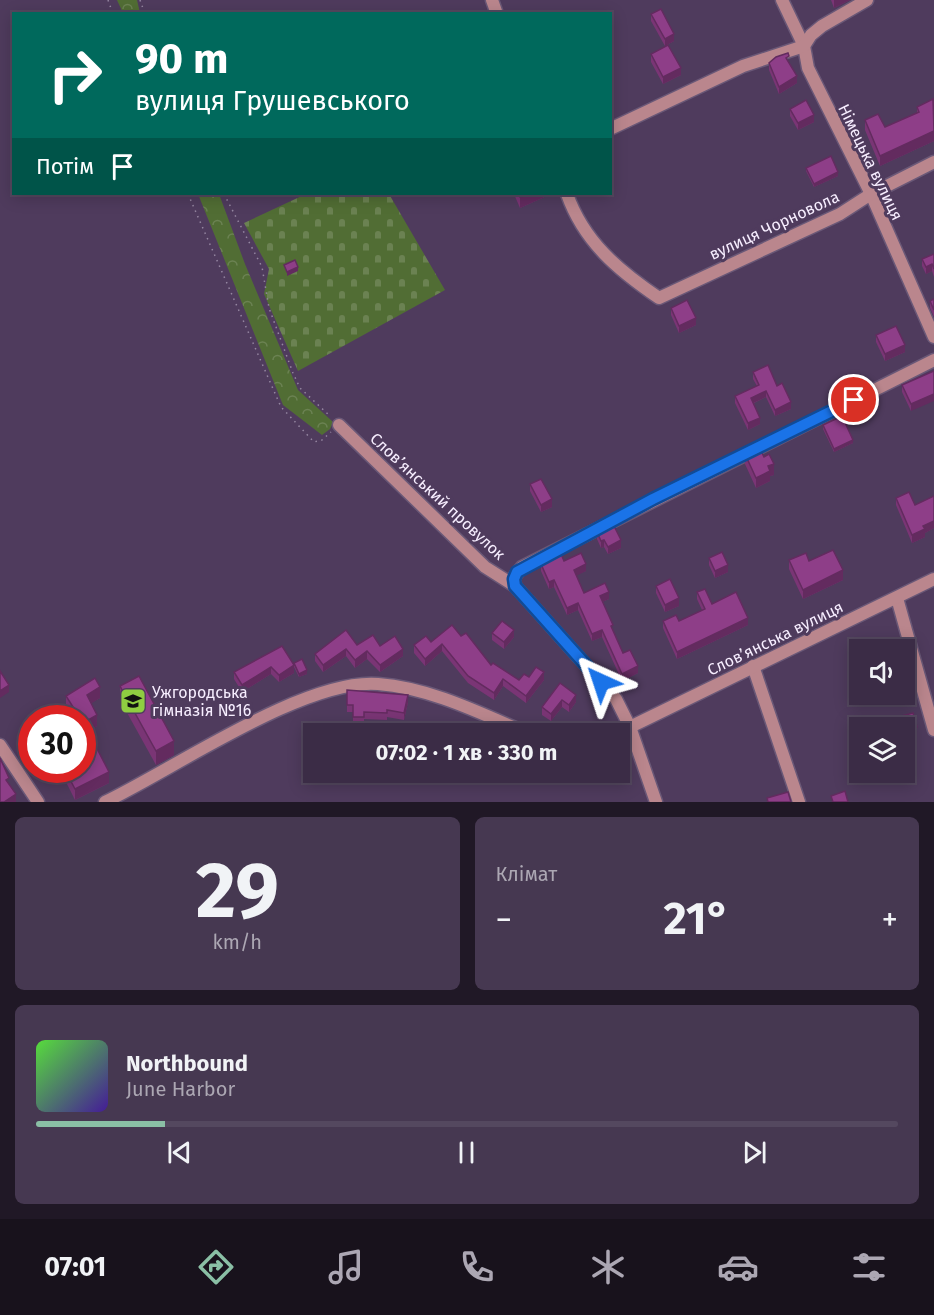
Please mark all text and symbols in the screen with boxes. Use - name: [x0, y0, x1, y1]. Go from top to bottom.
- text: 90 m: [135, 34, 229, 84]
- icon: right: [36, 36, 114, 114]
- text: вулиця Грушевського: [135, 85, 410, 117]
- street label: Німецька вулиця: [834, 101, 907, 223]
- icon: arrive: [106, 150, 139, 183]
- text: Потім: [36, 153, 94, 180]
- street label: вулиця Чорновола: [706, 187, 842, 264]
- pin: [828, 374, 879, 425]
- icon: arrive: [837, 383, 870, 416]
- street label: Словʼянський провулок: [366, 429, 510, 564]
- street label: Словʼянська вулиця: [704, 597, 846, 680]
- map controls: [849, 639, 915, 783]
- button: sound: [849, 639, 915, 705]
- position arrow: [569, 650, 633, 714]
- place label: Ужгородська гімназія №16: [152, 683, 251, 720]
- school or university icon: Ужгородська гімназія №16: [118, 686, 148, 716]
- speed limit sign: 30: [18, 705, 96, 783]
- button: layers: [849, 717, 915, 783]
- text: 07:02 · 1 хв · 330 m: [376, 739, 557, 766]
- text: 29: [196, 844, 279, 938]
- text: Клімат: [496, 862, 557, 886]
- text: 21°: [663, 892, 730, 946]
- text: −: [496, 900, 512, 940]
- text: +: [882, 900, 898, 940]
- text: km/h: [213, 930, 262, 954]
- text: Northbound: [126, 1050, 248, 1077]
- text: June Harbor: [126, 1077, 235, 1101]
- icon: previous: [163, 1136, 196, 1169]
- icon: pause: [450, 1136, 483, 1169]
- icon: next: [738, 1136, 771, 1169]
- icon: directions: [195, 1246, 237, 1288]
- icon: music: [325, 1246, 367, 1288]
- icon: phone: [456, 1246, 498, 1288]
- icon: climate: [587, 1246, 629, 1288]
- icon: car: [717, 1246, 759, 1288]
- icon: filters: [848, 1246, 890, 1288]
- text: 07:01: [44, 1251, 106, 1283]

